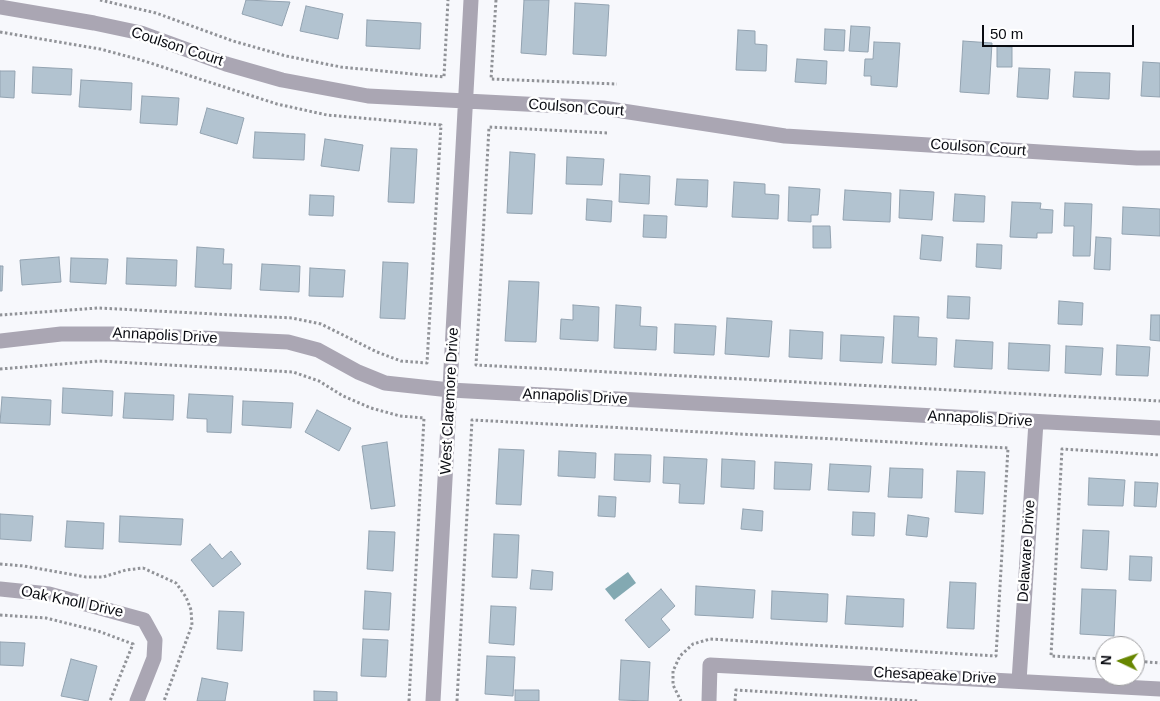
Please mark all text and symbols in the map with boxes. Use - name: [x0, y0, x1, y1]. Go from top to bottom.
- scale bar: [985, 15, 1138, 47]
- street label: Coulson Court: [129, 24, 225, 70]
- text: 50 m: [990, 25, 1023, 42]
- street label: Coulson Court: [528, 96, 624, 120]
- street label: Coulson Court: [930, 136, 1026, 160]
- street label: Annapolis Drive: [112, 324, 218, 348]
- street label: West Claremore Drive: [437, 327, 463, 475]
- street label: Annapolis Drive: [522, 385, 628, 409]
- street label: Annapolis Drive: [927, 407, 1033, 431]
- street label: Delaware Drive: [1014, 499, 1040, 603]
- street label: Oak Knoll Drive: [19, 582, 125, 622]
- north arrow: [1095, 636, 1145, 686]
- text: N: [1098, 655, 1114, 666]
- street label: Chesapeake Drive: [873, 664, 997, 688]

